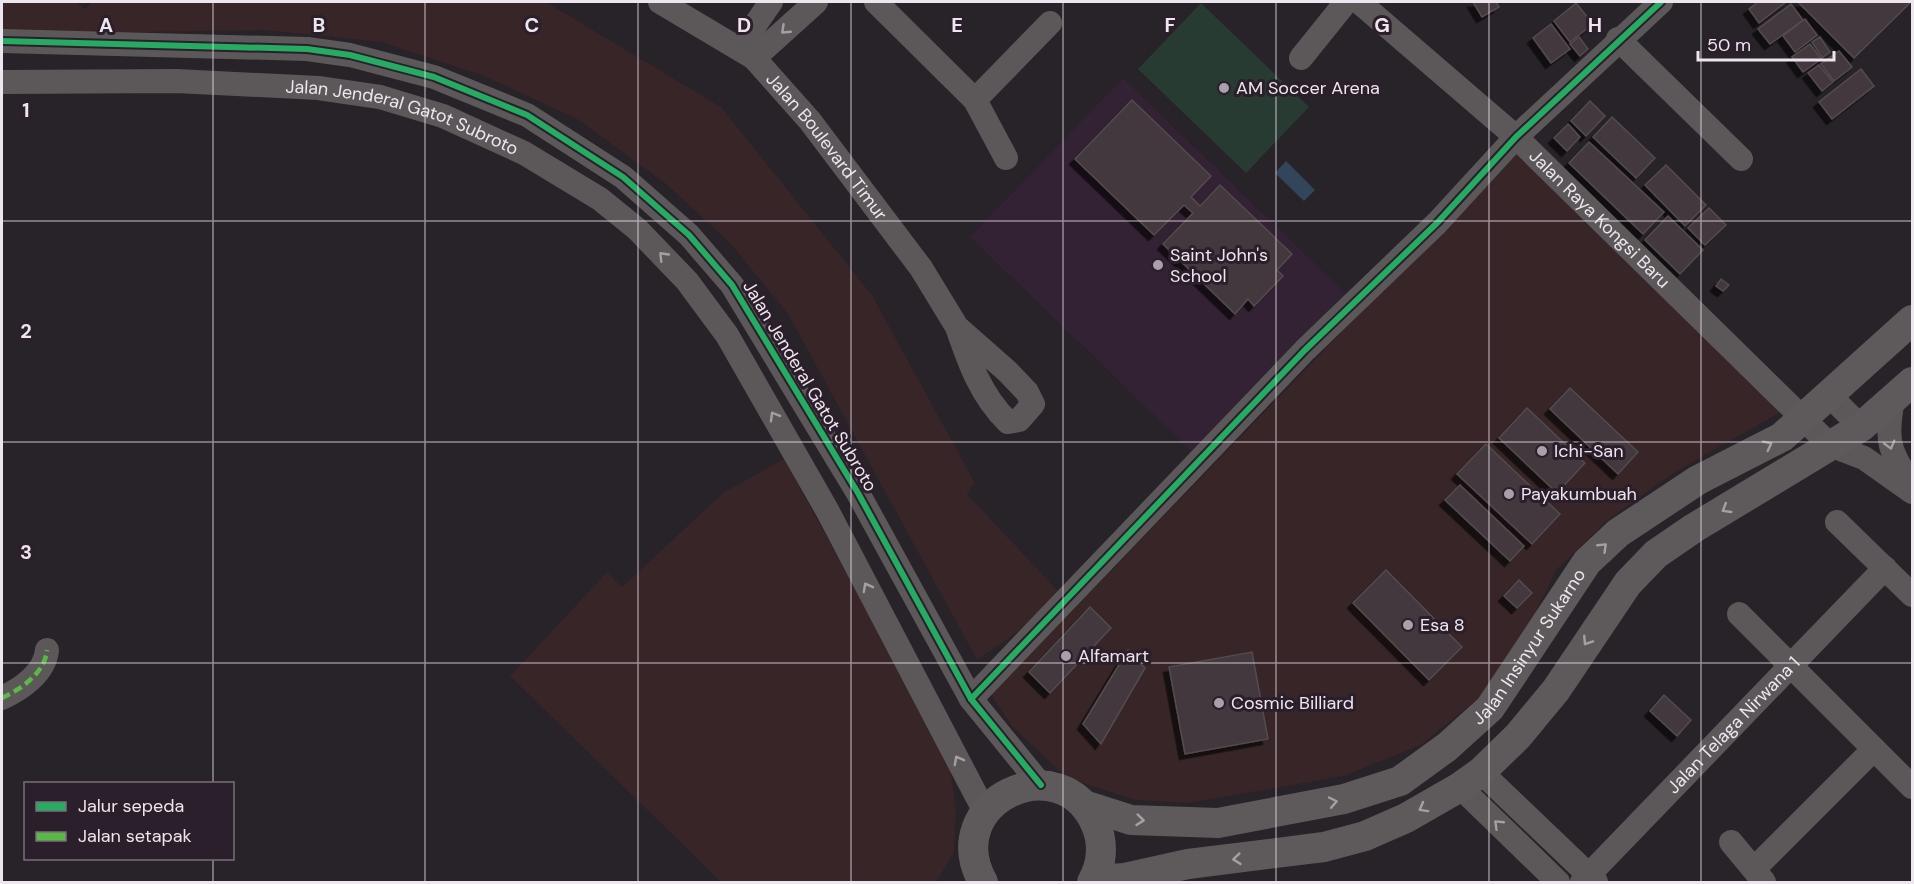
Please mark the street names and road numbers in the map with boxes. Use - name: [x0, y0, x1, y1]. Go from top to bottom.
- street label: Jalan Boulevard Timur: [761, 68, 893, 225]
- street label: Jalan Jenderal Gatot Subroto: [285, 74, 522, 161]
- street label: Jalan Raya Kongsi Baru: [1524, 144, 1675, 294]
- street label: Jalan Jenderal Gatot Subroto: [737, 276, 883, 496]
- street label: Jalan Insinyur Sukarno: [1467, 564, 1591, 730]
- street label: Jalan Telaga Nirwana 1: [1661, 651, 1805, 799]

